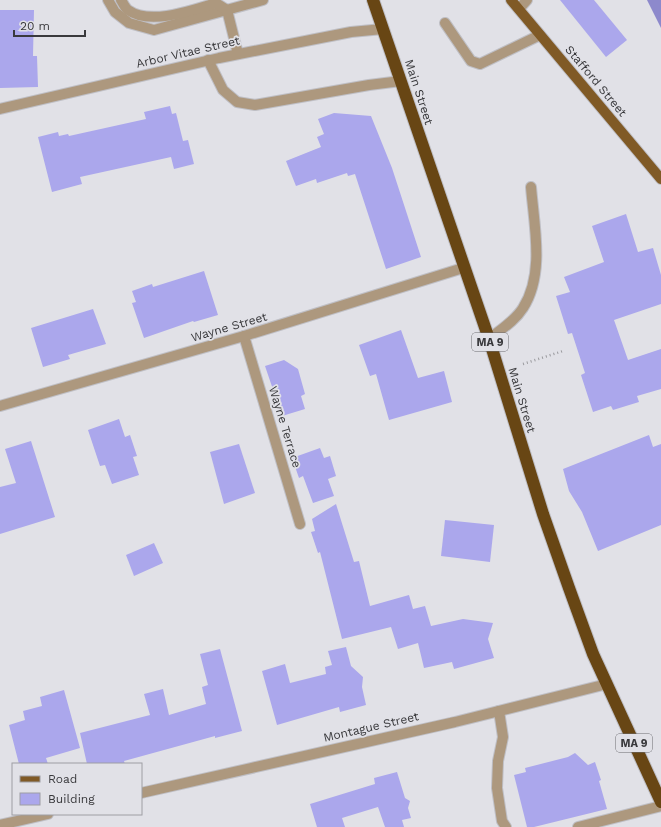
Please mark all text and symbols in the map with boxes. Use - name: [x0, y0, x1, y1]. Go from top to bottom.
- scale bar: [14, 12, 85, 38]
- text: 20 m: [20, 19, 50, 33]
- street label: Arbor Vitae Street: [135, 33, 241, 71]
- street label: Stafford Street: [562, 43, 630, 119]
- street label: Main Street: [402, 58, 436, 126]
- street label: Wayne Street: [189, 309, 269, 345]
- road number: MA 9: [472, 333, 508, 351]
- street label: Main Street: [505, 366, 539, 434]
- street label: Wayne Terrace: [266, 384, 304, 470]
- street label: Montague Street: [322, 709, 420, 745]
- road number: MA 9: [616, 734, 652, 752]
- legend: [12, 763, 142, 815]
- text: Road: [48, 772, 77, 786]
- text: Building: [48, 792, 95, 806]

